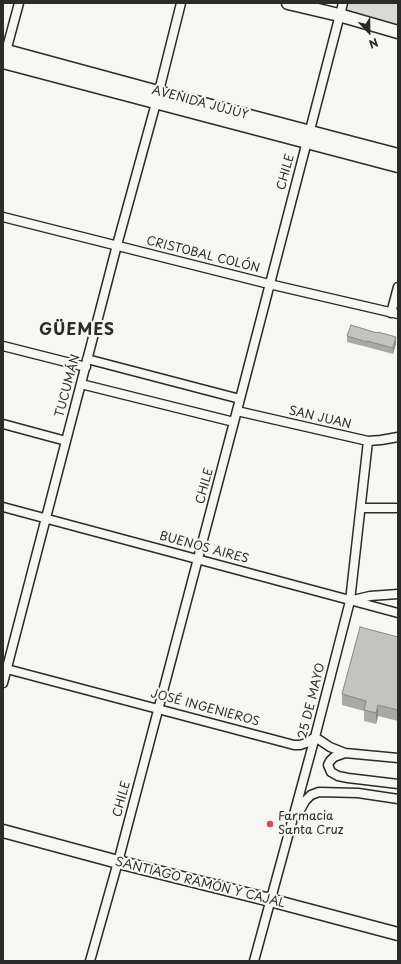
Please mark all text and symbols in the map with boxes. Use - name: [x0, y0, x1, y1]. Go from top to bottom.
- north arrow: [349, 12, 389, 52]
- text: N: [366, 34, 381, 53]
- street label: AVENIDA JUJUY: [150, 83, 250, 123]
- street label: CHILE: [274, 152, 298, 192]
- street label: CRISTOBAL COLÓN: [145, 234, 261, 276]
- district label: GÜEMES: [39, 321, 115, 341]
- street label: TUCUMÁN: [53, 353, 83, 419]
- street label: SAN JUAN: [287, 404, 353, 432]
- street label: CHILE: [193, 466, 217, 506]
- street label: BUENOS AIRES: [158, 529, 250, 567]
- street label: 25 DE MAYO: [296, 662, 328, 740]
- street label: JOSÉ INGENIEROS: [149, 687, 261, 729]
- street label: CHILE: [110, 779, 134, 819]
- place label: Farmacia Santa Cruz: [278, 810, 343, 838]
- marker: Farmacia Santa Cruz: [265, 819, 275, 829]
- street label: SANTIAGO RAMÓN Y CAJAL: [113, 855, 287, 911]

